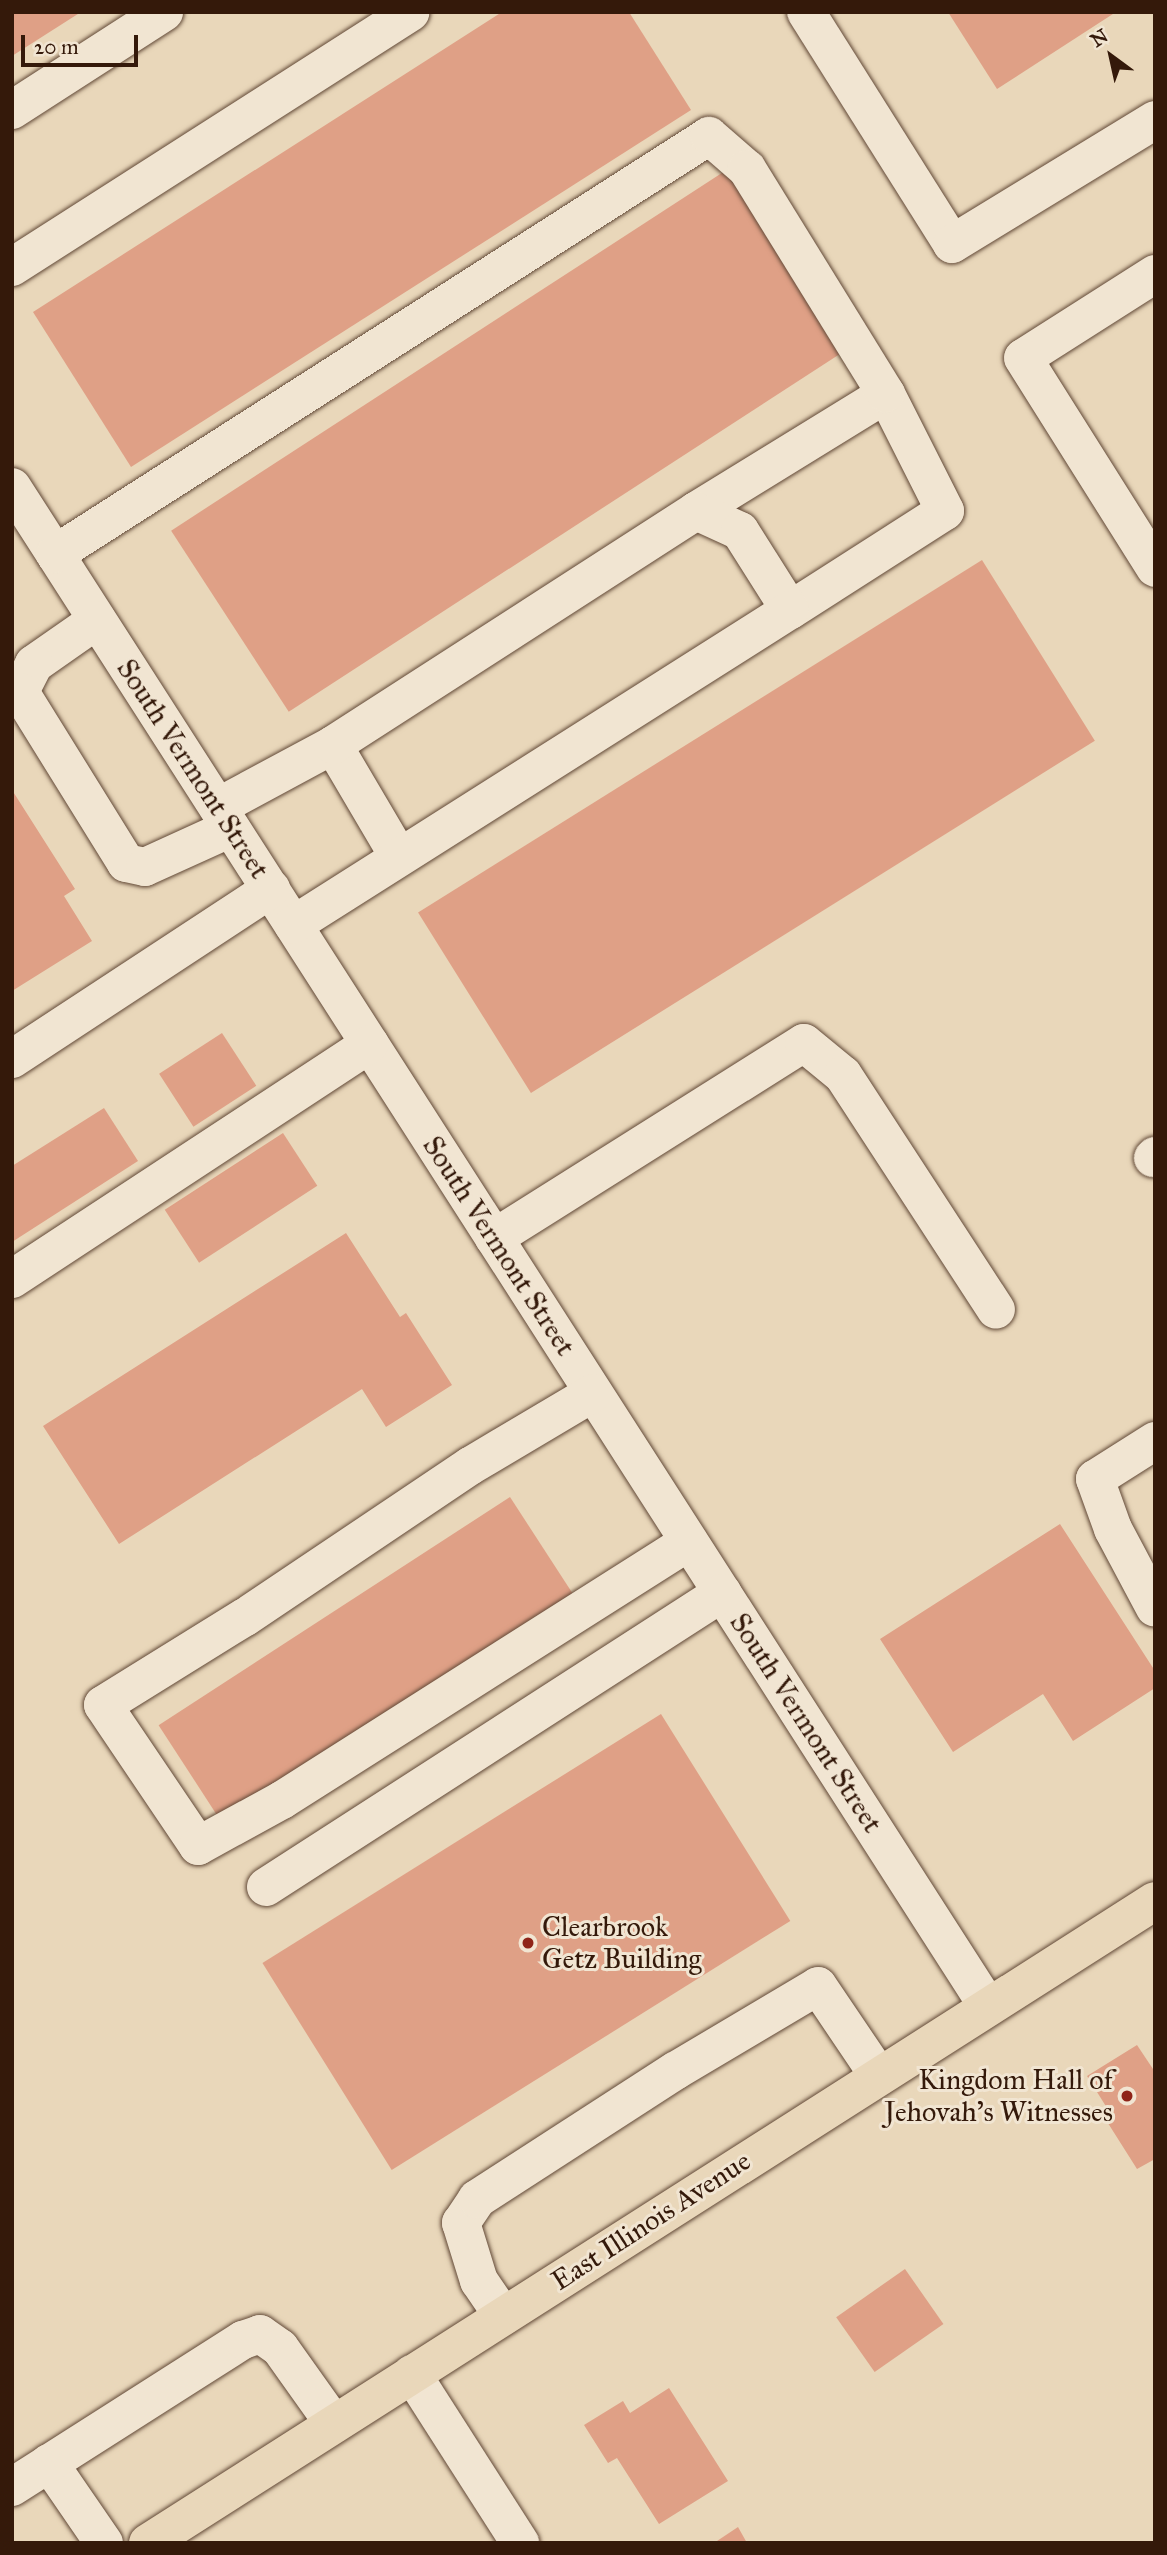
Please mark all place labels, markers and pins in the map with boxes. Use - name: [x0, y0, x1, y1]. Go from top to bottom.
- place label: Clearbrook Getz Building: [542, 1910, 702, 1976]
- marker: Clearbrook Getz Building: [520, 1935, 536, 1951]
- place label: Kingdom Hall of Jehovah's Witnesses: [884, 2063, 1113, 2129]
- marker: Kingdom Hall of Jehovah's Witnesses: [1119, 2088, 1135, 2104]

